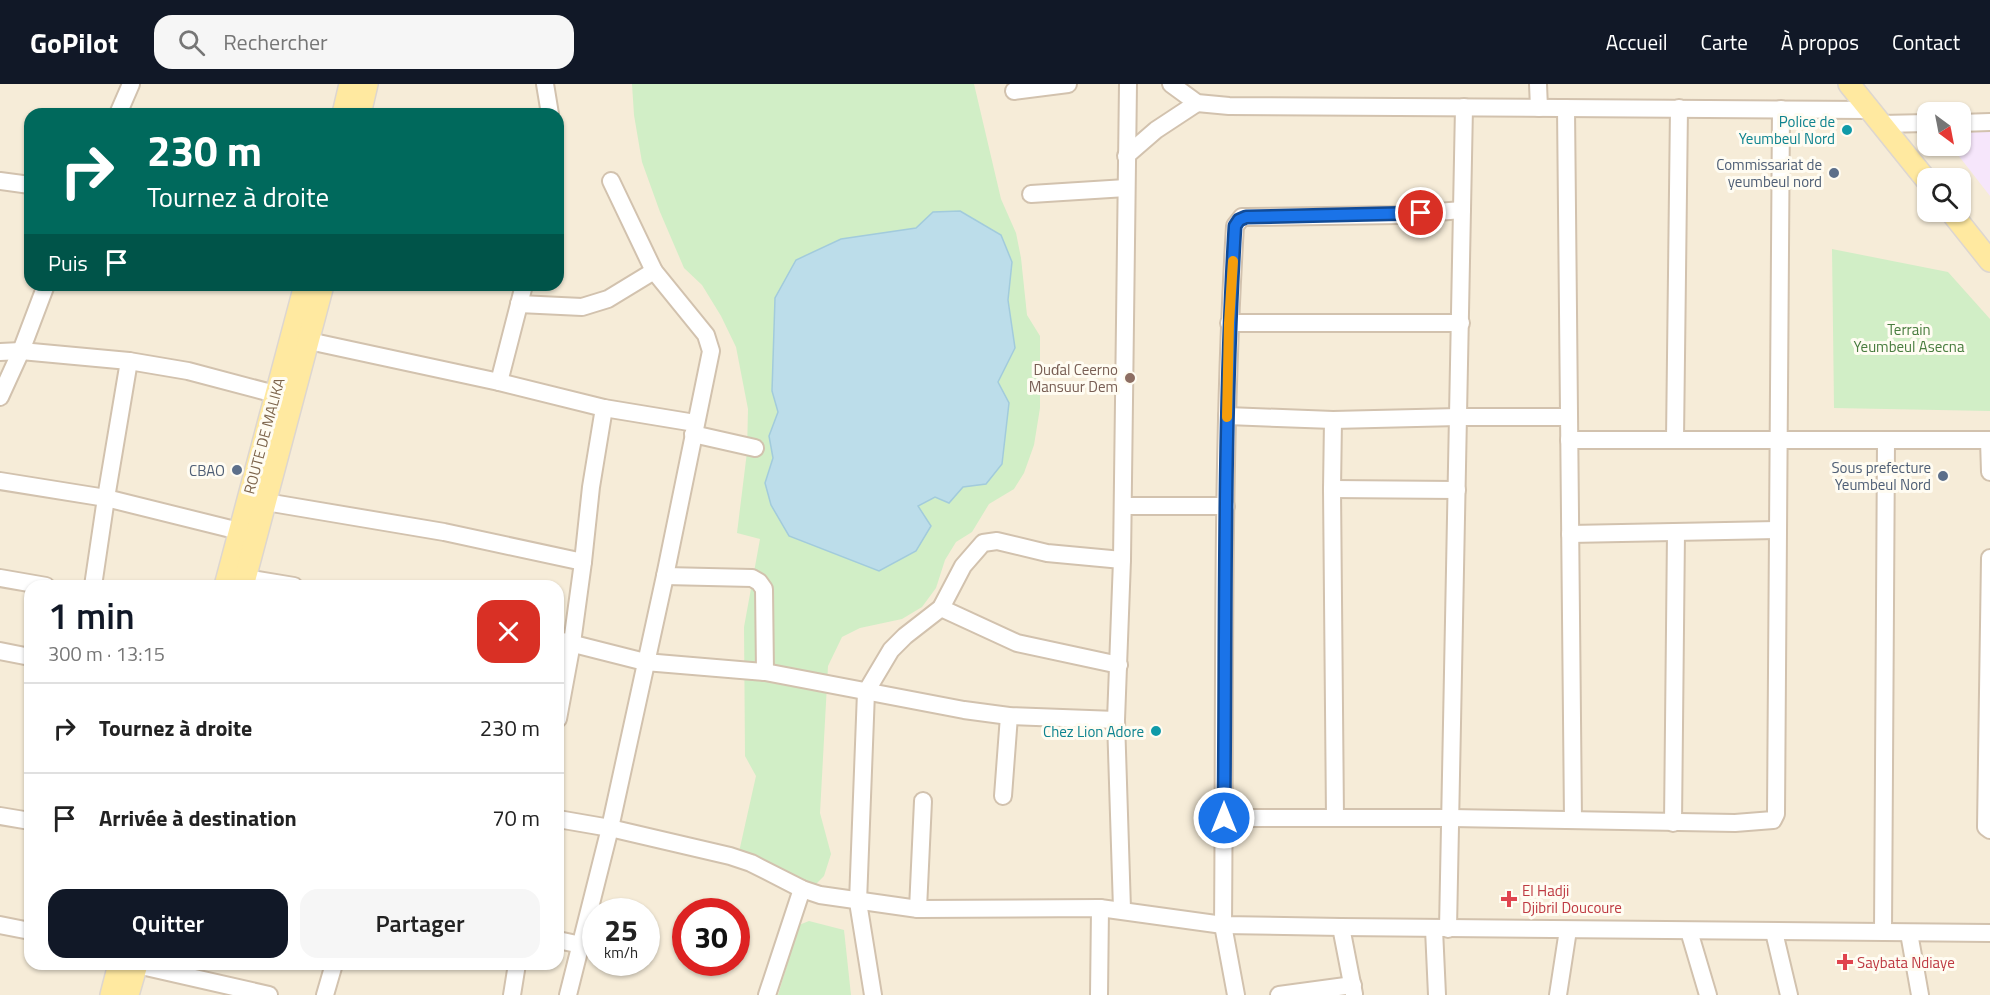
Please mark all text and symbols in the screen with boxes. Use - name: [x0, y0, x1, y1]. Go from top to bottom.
- search box: [154, 15, 574, 69]
- text: GoPilot: [30, 21, 118, 64]
- text: Rechercher: [223, 25, 328, 59]
- icon: search: [175, 26, 208, 59]
- text: Accueil: [1606, 26, 1668, 58]
- text: Carte: [1701, 26, 1748, 58]
- text: À propos: [1781, 26, 1859, 58]
- text: Contact: [1892, 26, 1960, 58]
- north arrow: [1917, 102, 1971, 156]
- map controls: [1917, 102, 1971, 222]
- place label: Police de Yeumbeul Nord: [1739, 110, 1835, 150]
- text: 230 m: [147, 118, 262, 182]
- marker: Police de Yeumbeul Nord: [1840, 123, 1854, 137]
- icon: right: [48, 132, 126, 210]
- place label: Commissariat de yeumbeul nord: [1716, 153, 1822, 193]
- marker: Commissariat de yeumbeul nord: [1827, 166, 1841, 180]
- button: search: [1917, 168, 1971, 222]
- text: Tournez à droite: [147, 176, 329, 217]
- pin: [1395, 187, 1446, 238]
- icon: arrive: [1404, 196, 1437, 229]
- text: Puis: [48, 246, 88, 280]
- icon: arrive: [100, 246, 133, 279]
- park label: Terrain Yeumbeul Asecna: [1854, 318, 1965, 358]
- place label: Duɗal Ceerno Mansuur Dem: [1029, 358, 1118, 398]
- marker: Duɗal Ceerno Mansuur Dem: [1123, 371, 1137, 385]
- street label: ROUTE DE MALIKA: [237, 375, 291, 497]
- place label: Sous prefecture Yeumbeul Nord: [1831, 456, 1931, 496]
- place label: CBAO: [189, 459, 225, 482]
- marker: CBAO: [230, 463, 244, 477]
- marker: Sous prefecture Yeumbeul Nord: [1936, 469, 1950, 483]
- text: 1 min: [48, 588, 135, 643]
- button: close: [477, 600, 540, 663]
- text: 300 m · 13:15: [48, 638, 165, 669]
- text: Tournez à droite: [99, 711, 252, 745]
- text: 230 m: [480, 711, 540, 745]
- icon: right: [48, 712, 81, 745]
- place label: Chez Lion Adore: [1043, 720, 1144, 743]
- marker: Chez Lion Adore: [1149, 724, 1163, 738]
- position arrow: [1192, 786, 1256, 850]
- text: Arrivée à destination: [99, 801, 297, 835]
- text: 70 m: [492, 801, 540, 835]
- icon: arrive: [48, 802, 81, 835]
- place label: El Hadji Djibril Doucoure: [1522, 879, 1622, 919]
- button: Quitter: [48, 889, 288, 958]
- button: Partager: [300, 889, 540, 958]
- marker: El Hadji Djibril Doucoure: [1500, 890, 1518, 908]
- speed limit sign: 30: [672, 898, 750, 976]
- text: 25: [604, 907, 638, 953]
- text: km/h: [604, 941, 638, 964]
- place label: Saybata Ndiaye: [1857, 951, 1955, 974]
- marker: Saybata Ndiaye: [1838, 955, 1852, 969]

